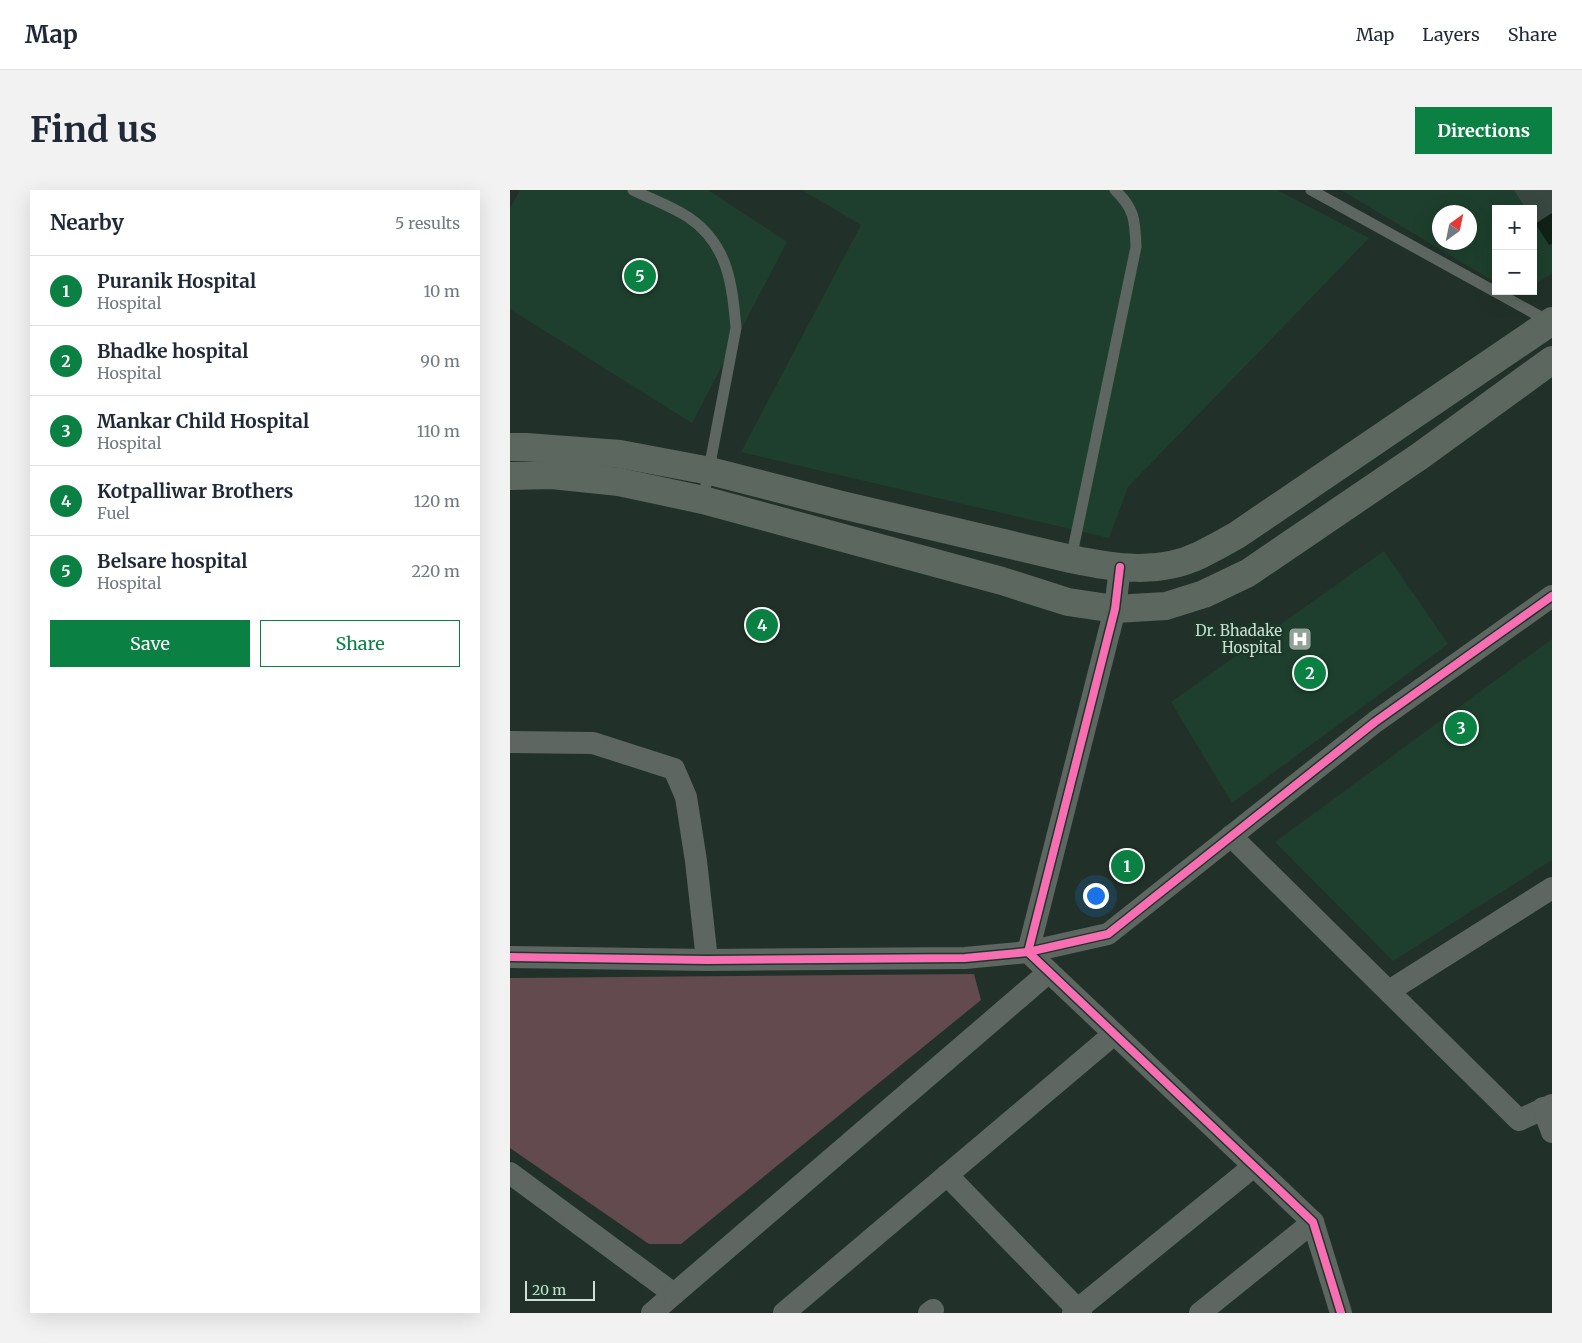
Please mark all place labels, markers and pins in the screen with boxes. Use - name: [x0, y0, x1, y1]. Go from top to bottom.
- pin: 5: [624, 257, 656, 295]
- pin: 4: [746, 606, 778, 644]
- place label: Dr. Bhadake Hospital: [1195, 621, 1282, 657]
- hospital icon: Dr. Bhadake Hospital: [1287, 626, 1313, 652]
- pin: 2: [1294, 654, 1326, 692]
- pin: 3: [1445, 709, 1477, 747]
- pin: 1: [1111, 847, 1143, 885]

